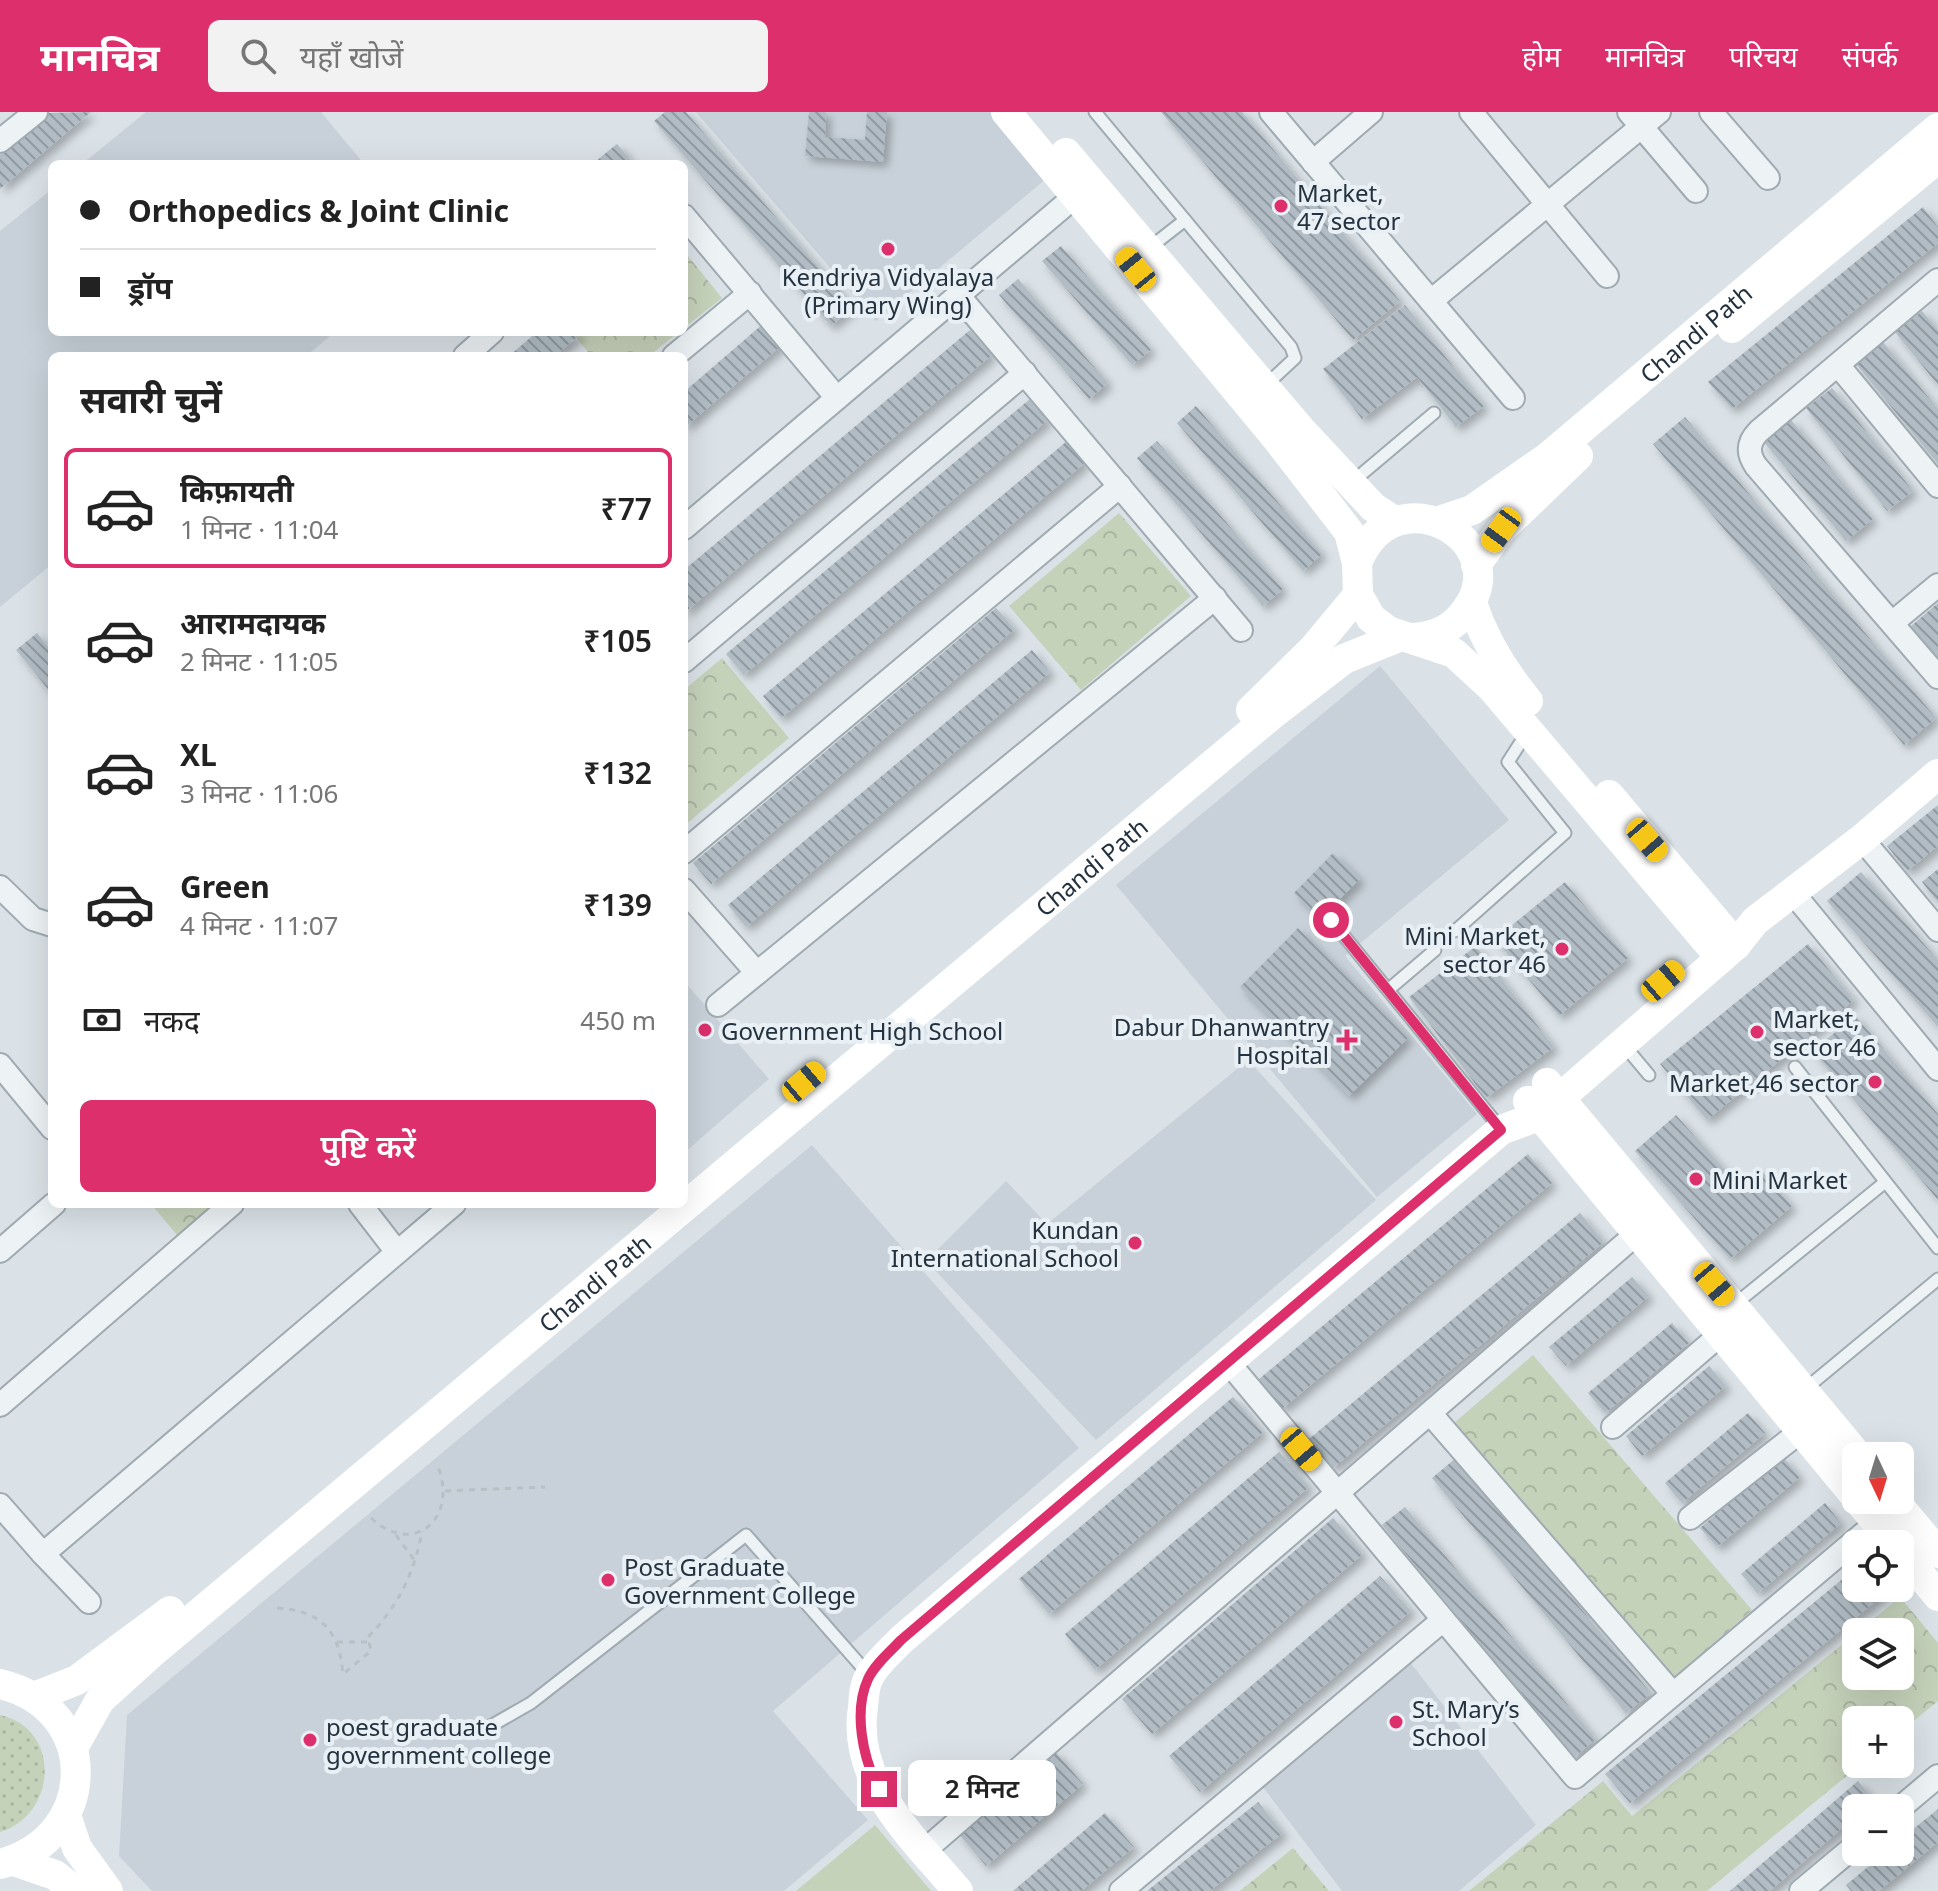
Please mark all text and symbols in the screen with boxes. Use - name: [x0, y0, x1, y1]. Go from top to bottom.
- search box: [208, 20, 768, 92]
- text: मानचित्र: [40, 30, 160, 82]
- icon: search: [236, 34, 280, 78]
- text: यहाँ खोजें: [300, 36, 403, 77]
- text: होम: [1522, 37, 1561, 75]
- text: मानचित्र: [1605, 37, 1685, 75]
- text: परिचय: [1729, 37, 1798, 75]
- text: संपर्क: [1842, 37, 1898, 75]
- place label: Market, 47 sector: [1297, 176, 1400, 237]
- text: Orthopedics & Joint Clinic: [128, 190, 509, 231]
- marker: Market, 47 sector: [1272, 197, 1290, 215]
- marker: Kendriya Vidyalaya (Primary Wing): [879, 240, 897, 258]
- car: [1112, 243, 1160, 295]
- place label: Kendriya Vidyalaya (Primary Wing): [782, 260, 994, 321]
- text: ड्रॉप: [128, 267, 172, 308]
- street label: Chandi Path: [1632, 276, 1758, 390]
- text: सवारी चुनें: [80, 375, 222, 424]
- text: किफ़ायती: [180, 470, 294, 511]
- icon: car: [84, 472, 156, 544]
- text: ₹77: [601, 488, 652, 529]
- car: [1477, 504, 1525, 556]
- text: 1 मिनट · 11:04: [180, 511, 338, 547]
- text: आरामदायक: [180, 602, 326, 643]
- icon: car: [84, 604, 156, 676]
- text: ₹105: [583, 620, 652, 661]
- text: 2 मिनट · 11:05: [180, 643, 338, 679]
- text: XL: [180, 734, 217, 775]
- icon: car: [84, 736, 156, 808]
- text: ₹132: [583, 752, 652, 793]
- text: 3 मिनट · 11:06: [180, 775, 338, 811]
- street label: Chandi Path: [1028, 810, 1154, 923]
- car: [1622, 814, 1672, 866]
- text: Green: [180, 866, 270, 907]
- icon: car: [84, 868, 156, 940]
- text: ₹139: [583, 884, 652, 925]
- route start: [1313, 902, 1349, 938]
- text: 4 मिनट · 11:07: [180, 907, 338, 943]
- place label: Mini Market, sector 46: [1404, 919, 1546, 980]
- marker: Mini Market, sector 46: [1553, 940, 1571, 958]
- car: [1637, 956, 1689, 1006]
- icon: cash: [80, 998, 124, 1042]
- text: नकद: [144, 1000, 200, 1041]
- text: 450 m: [580, 1002, 656, 1038]
- place label: Market, sector 46: [1773, 1002, 1876, 1063]
- place label: Dabur Dhanwantry Hospital: [1114, 1010, 1330, 1071]
- place label: Government High School: [721, 1014, 1003, 1047]
- marker: Government High School: [696, 1021, 714, 1039]
- marker: Market, sector 46: [1748, 1023, 1766, 1041]
- marker: Dabur Dhanwantry Hospital: [1336, 1029, 1358, 1051]
- car: [778, 1057, 830, 1107]
- place label: Market,46 sector: [1669, 1066, 1859, 1099]
- marker: Market,46 sector: [1866, 1073, 1884, 1091]
- button: पुष्टि करें: [80, 1100, 656, 1192]
- place label: Mini Market: [1712, 1163, 1848, 1196]
- marker: Mini Market: [1687, 1170, 1705, 1188]
- place label: Kundan International School: [891, 1213, 1119, 1274]
- street label: Chandi Path: [531, 1226, 657, 1339]
- marker: Kundan International School: [1126, 1234, 1144, 1252]
- car: [1689, 1258, 1739, 1310]
- car: [1276, 1423, 1326, 1475]
- north arrow: [1842, 1442, 1914, 1514]
- map controls: [1842, 1442, 1914, 1866]
- button: locate: [1842, 1530, 1914, 1602]
- place label: Post Graduate Government College: [624, 1550, 856, 1611]
- marker: Post Graduate Government College: [599, 1571, 617, 1589]
- button: layers: [1842, 1618, 1914, 1690]
- place label: St. Mary’s School: [1412, 1692, 1520, 1753]
- button: +: [1842, 1706, 1914, 1778]
- place label: poest graduate government college: [326, 1710, 551, 1771]
- marker: St. Mary’s School: [1387, 1713, 1405, 1731]
- marker: poest graduate government college: [301, 1731, 319, 1749]
- callout: 2 मिनट: [907, 1761, 1055, 1817]
- text: 2 मिनट: [945, 1770, 1019, 1806]
- route end: [861, 1771, 897, 1807]
- button: −: [1842, 1794, 1914, 1866]

